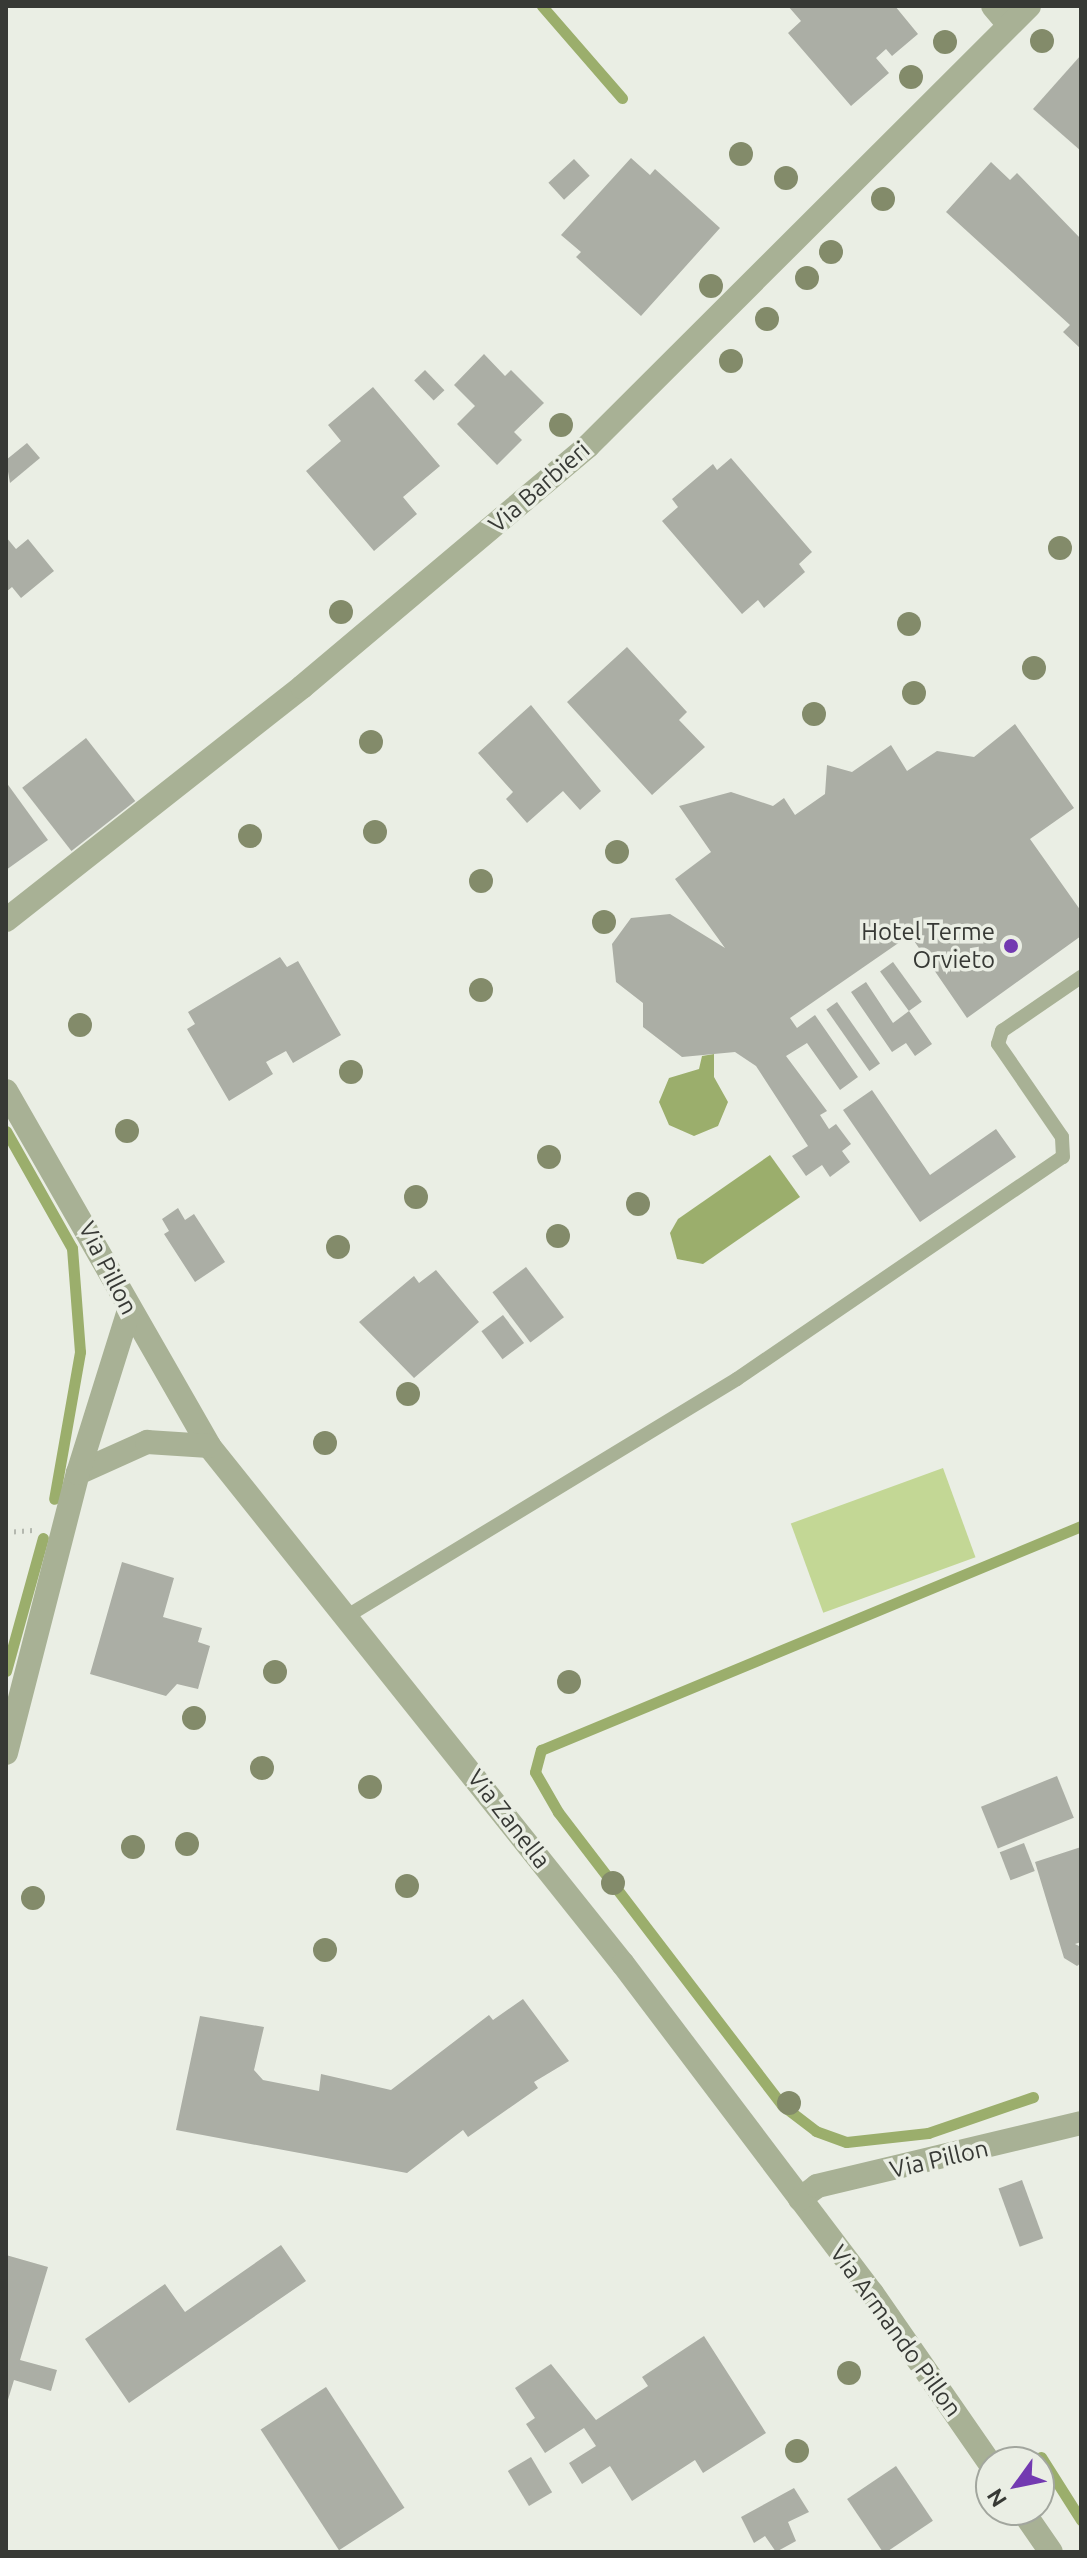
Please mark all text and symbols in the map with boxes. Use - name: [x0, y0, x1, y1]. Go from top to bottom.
- street label: Via Barbieri: [483, 435, 595, 539]
- place label: Hotel Terme Orvieto: [861, 918, 995, 974]
- marker: Hotel Terme Orvieto: [1002, 937, 1020, 955]
- street label: Via Pillon: [72, 1217, 144, 1319]
- street label: Via Zanella: [461, 1764, 557, 1874]
- street label: Via Pillon: [887, 2134, 991, 2184]
- street label: Via Armando Pillon: [824, 2240, 968, 2422]
- north arrow: [975, 2446, 1055, 2526]
- text: N: [981, 2485, 1011, 2512]

